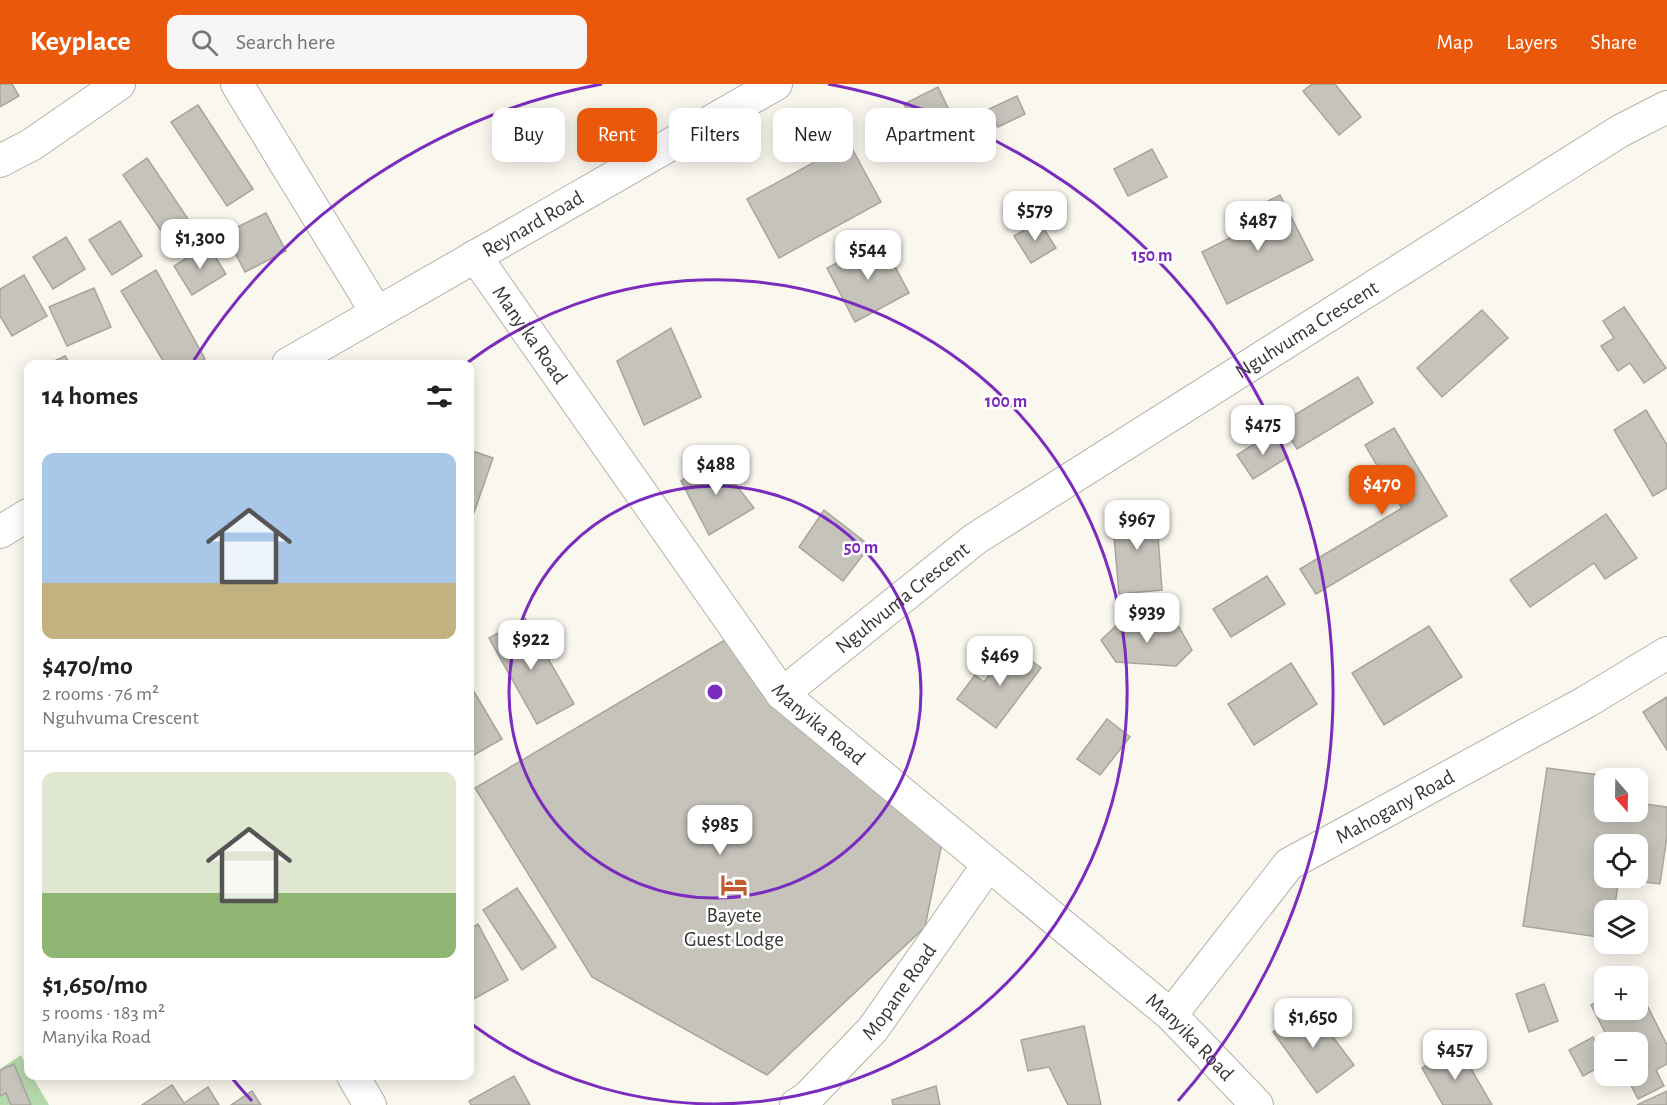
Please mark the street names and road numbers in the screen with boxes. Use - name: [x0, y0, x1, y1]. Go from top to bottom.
- street label: Reynard Road: [478, 186, 587, 261]
- street label: Nguhvuma Crescent: [1231, 276, 1382, 382]
- street label: Manyika Road: [489, 282, 572, 388]
- street label: Nguhvuma Crescent: [831, 538, 973, 657]
- street label: Manyika Road: [768, 680, 869, 769]
- street label: Mahogany Road: [1332, 766, 1457, 847]
- street label: Mopane Road: [858, 940, 940, 1044]
- street label: Manyika Road: [1142, 989, 1238, 1085]

